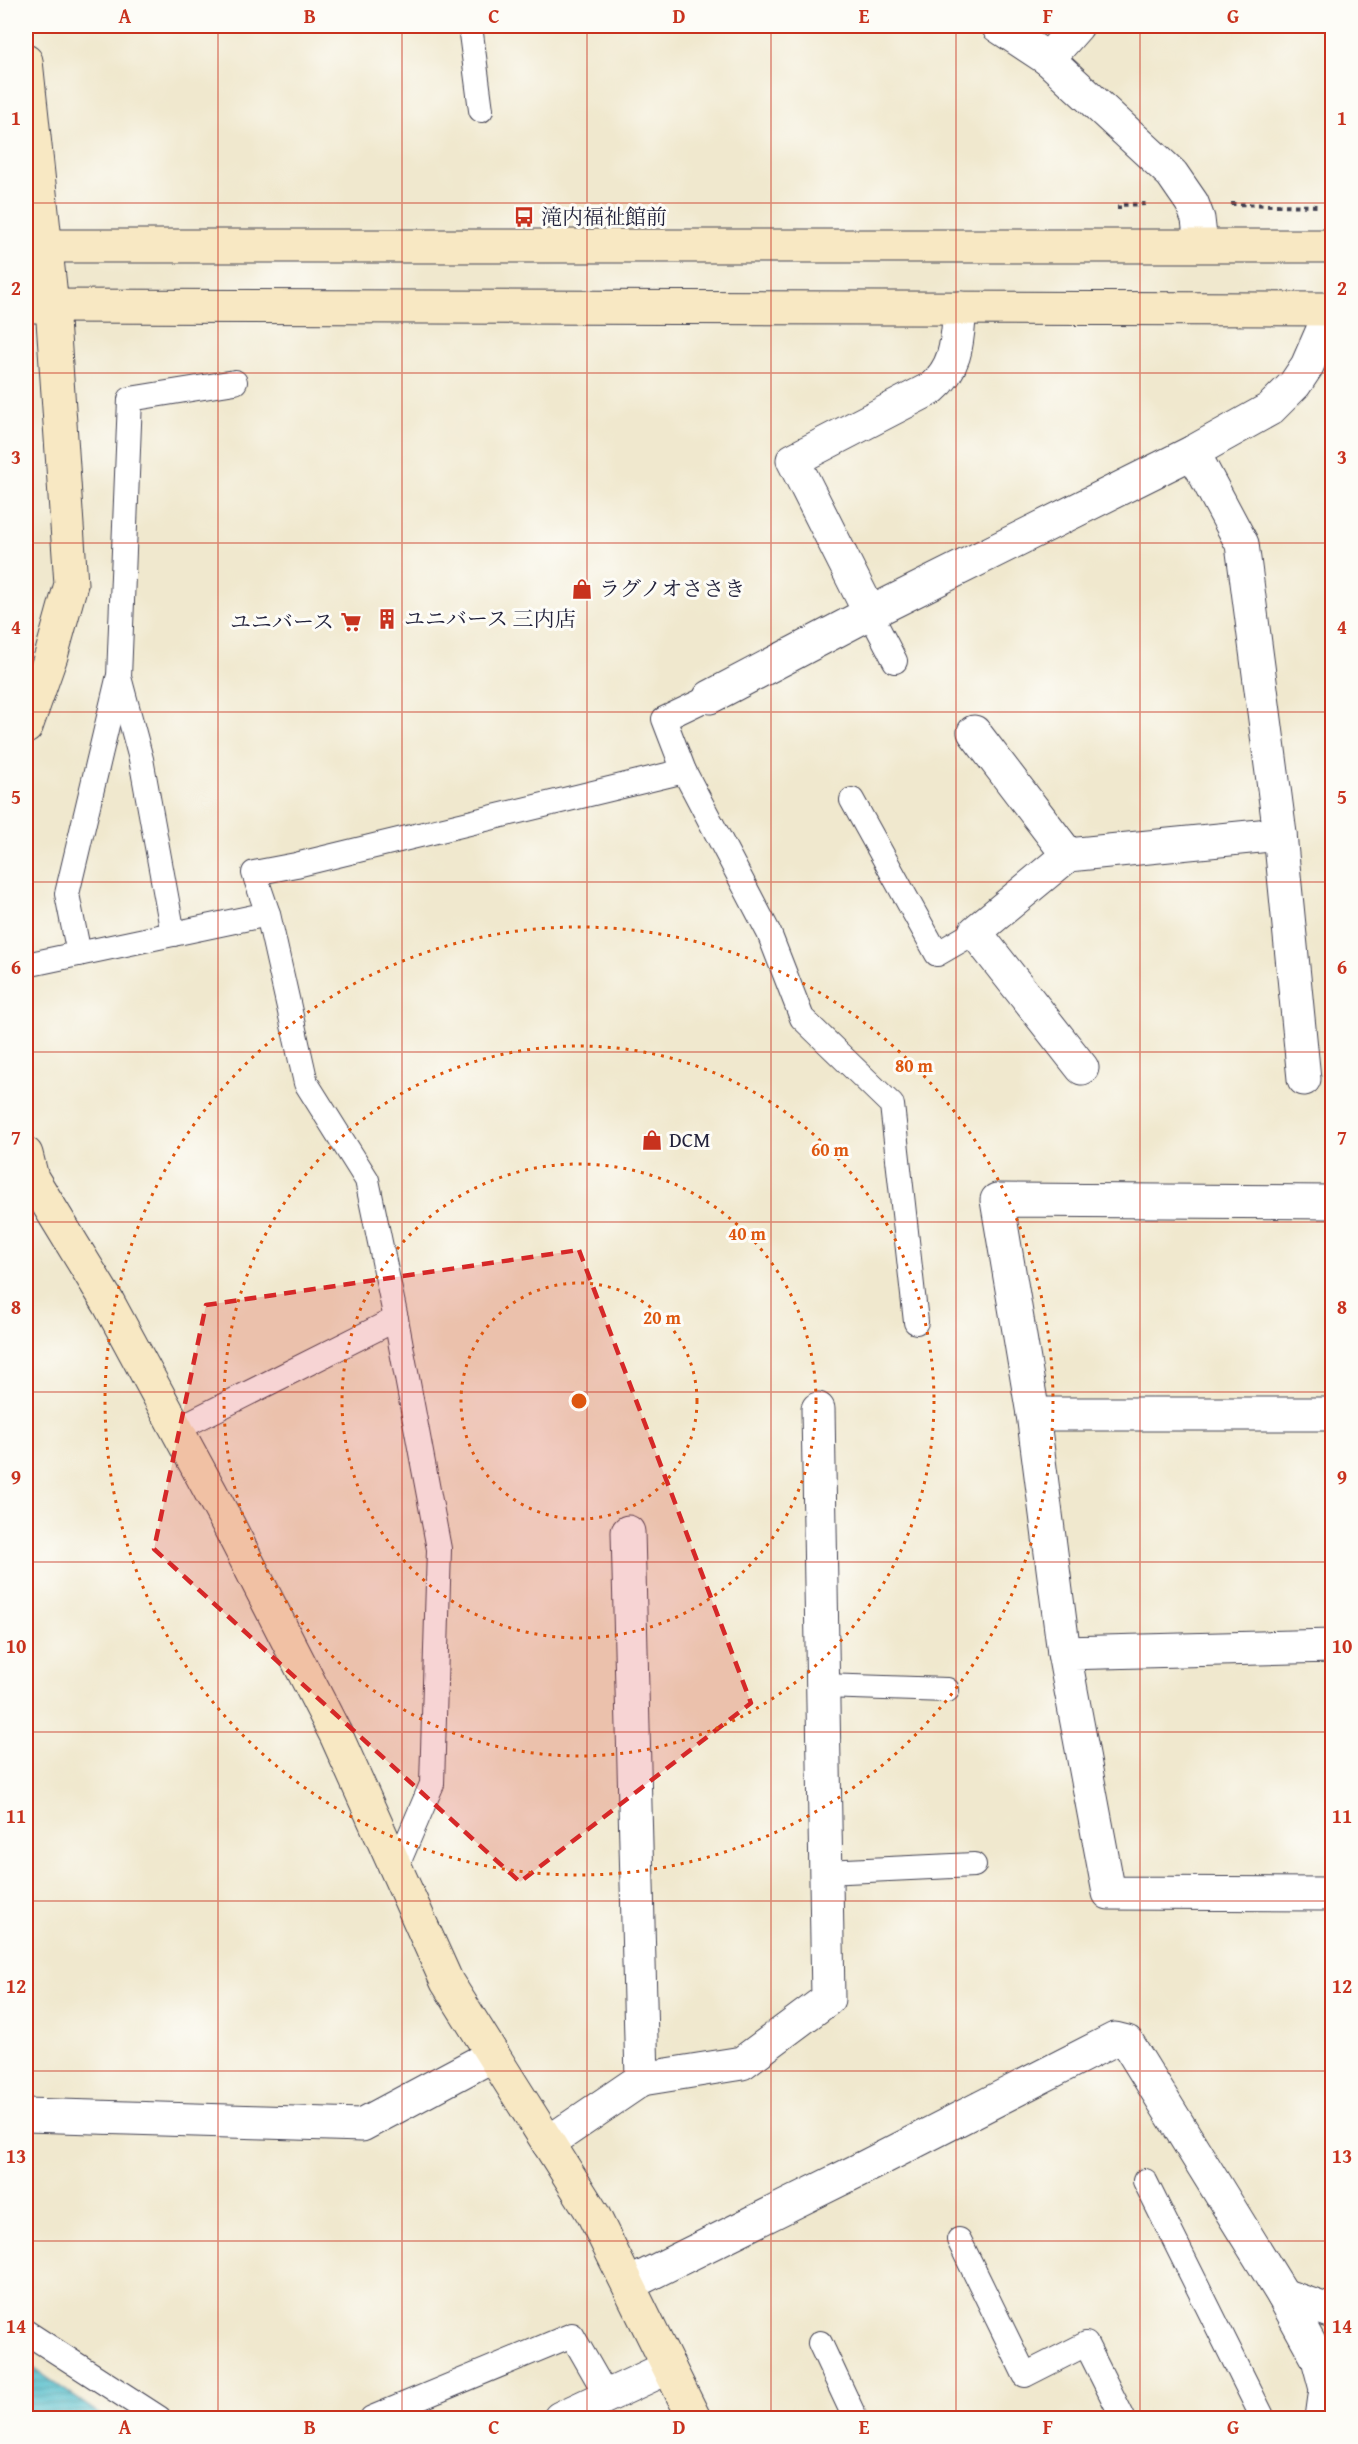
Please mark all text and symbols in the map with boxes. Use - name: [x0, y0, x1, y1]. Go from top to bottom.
- text: A: [119, 1, 132, 30]
- text: B: [304, 1, 316, 30]
- text: C: [488, 1, 500, 30]
- text: D: [672, 1, 686, 30]
- text: E: [859, 1, 870, 30]
- text: F: [1043, 1, 1053, 30]
- text: G: [1227, 1, 1239, 30]
- text: 1: [11, 103, 21, 132]
- text: 1: [1337, 103, 1347, 132]
- place label: 滝内福祉館前: [541, 201, 667, 232]
- bus stop icon: 滝内福祉館前: [512, 205, 536, 229]
- text: 2: [11, 273, 21, 302]
- text: 2: [1337, 273, 1347, 302]
- text: 3: [11, 442, 21, 471]
- text: 3: [1337, 442, 1347, 471]
- place label: ラグノオささき: [599, 573, 745, 604]
- shop icon: ラグノオささき: [570, 577, 594, 601]
- place label: ユニバース 三内店: [404, 603, 576, 634]
- place label: ユニバース: [230, 606, 334, 637]
- building icon: ユニバース 三内店: [375, 607, 399, 631]
- supermarket icon: ユニバース: [339, 610, 363, 634]
- text: 4: [11, 612, 21, 641]
- text: 4: [1337, 612, 1347, 641]
- text: 5: [11, 782, 21, 811]
- text: 5: [1337, 782, 1347, 811]
- text: 6: [11, 952, 21, 981]
- text: 6: [1337, 952, 1347, 981]
- text: 80 m: [895, 1052, 934, 1079]
- text: 7: [11, 1122, 21, 1151]
- text: 7: [1337, 1122, 1347, 1151]
- place label: DCM: [669, 1124, 710, 1155]
- shop icon: DCM: [640, 1128, 664, 1152]
- text: 60 m: [811, 1136, 850, 1163]
- text: 40 m: [728, 1220, 767, 1247]
- text: 8: [11, 1292, 21, 1321]
- text: 8: [1337, 1292, 1347, 1321]
- text: 20 m: [643, 1304, 682, 1331]
- centre of rings: [569, 1391, 589, 1411]
- text: 9: [11, 1462, 21, 1491]
- text: 9: [1337, 1462, 1347, 1491]
- text: 10: [6, 1631, 26, 1660]
- text: 10: [1332, 1631, 1352, 1660]
- text: 11: [6, 1801, 26, 1830]
- text: 11: [1332, 1801, 1352, 1830]
- text: 12: [6, 1971, 26, 2000]
- text: 12: [1332, 1971, 1352, 2000]
- text: 13: [6, 2141, 26, 2170]
- text: 13: [1332, 2141, 1352, 2170]
- text: 14: [6, 2311, 26, 2340]
- text: 14: [1332, 2311, 1352, 2340]
- text: A: [119, 2412, 132, 2441]
- text: B: [304, 2412, 316, 2441]
- text: C: [488, 2412, 500, 2441]
- text: D: [672, 2412, 686, 2441]
- text: E: [859, 2412, 870, 2441]
- text: F: [1043, 2412, 1053, 2441]
- text: G: [1227, 2412, 1239, 2441]

